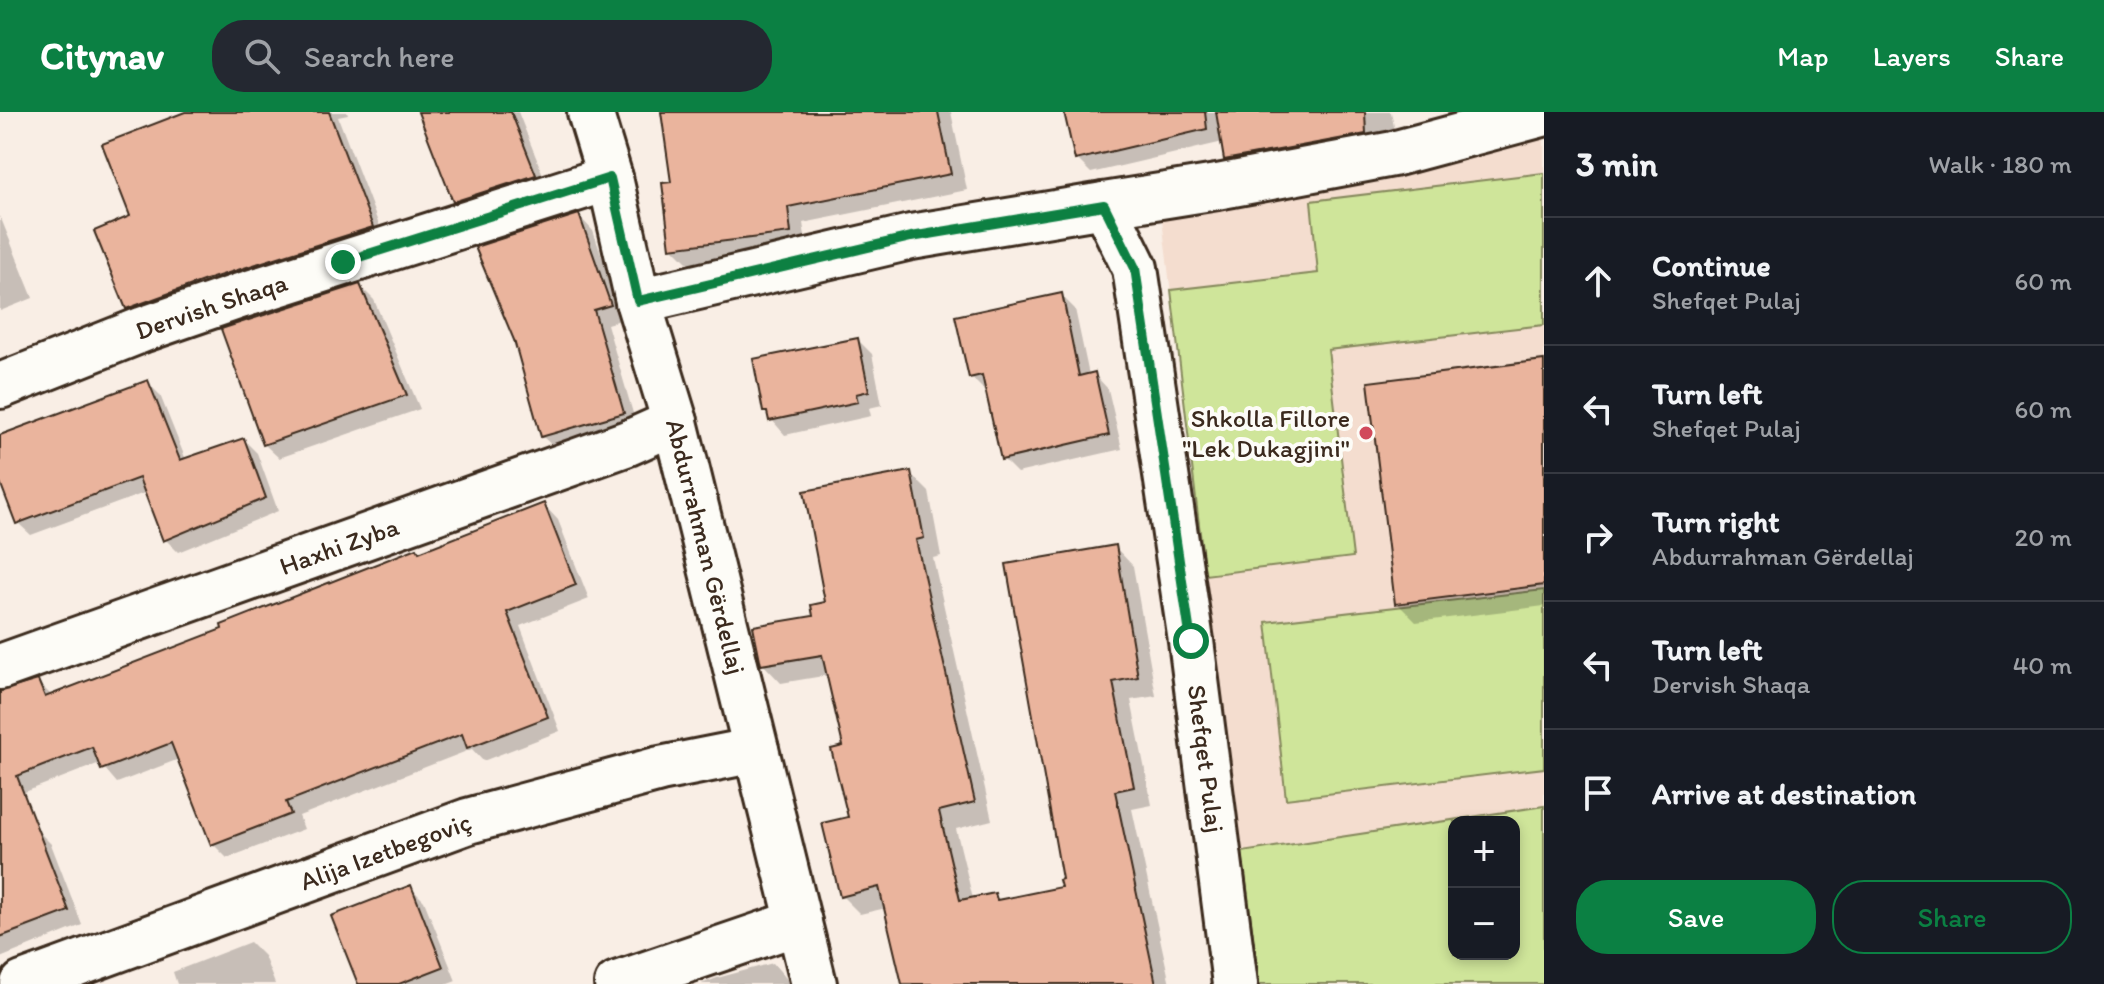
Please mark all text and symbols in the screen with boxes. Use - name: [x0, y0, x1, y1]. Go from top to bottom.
- search box: [212, 20, 772, 92]
- text: Citynav: [40, 33, 164, 79]
- icon: search: [240, 34, 284, 78]
- text: Search here: [304, 38, 455, 75]
- text: Map: [1777, 39, 1829, 73]
- text: Layers: [1873, 39, 1951, 73]
- text: Share: [1995, 39, 2064, 73]
- text: 3 min: [1576, 144, 1658, 185]
- text: Walk · 180 m: [1929, 148, 2072, 180]
- route end: [325, 244, 361, 280]
- text: Continue: [1652, 247, 1771, 284]
- icon: ahead: [1576, 259, 1620, 303]
- text: 60 m: [2015, 265, 2072, 297]
- street label: Dervish Shaqa: [131, 266, 292, 347]
- text: Shefqet Pulaj: [1652, 284, 1801, 316]
- text: Turn left: [1652, 375, 1763, 412]
- icon: left: [1576, 387, 1620, 431]
- text: 60 m: [2015, 393, 2072, 425]
- place label: Shkolla Fillore "Lek Dukagjini": [1182, 402, 1350, 464]
- text: Shefqet Pulaj: [1652, 412, 1801, 444]
- street label: Abdurrahman Gërdellaj: [659, 416, 753, 678]
- marker: Shkolla Fillore "Lek Dukagjini": [1357, 424, 1375, 442]
- text: Turn right: [1652, 503, 1780, 540]
- street label: Haxhi Zyba: [275, 510, 403, 582]
- icon: right: [1576, 515, 1620, 559]
- text: 20 m: [2015, 521, 2072, 553]
- text: Abdurrahman Gërdellaj: [1652, 540, 1914, 572]
- route start: [1173, 623, 1209, 659]
- text: Turn left: [1652, 631, 1763, 668]
- icon: left: [1576, 643, 1620, 687]
- text: 40 m: [2013, 649, 2072, 681]
- text: Dervish Shaqa: [1652, 668, 1810, 700]
- street label: Shefqet Pulaj: [1181, 683, 1231, 834]
- icon: arrive: [1576, 771, 1620, 815]
- text: Arrive at destination: [1652, 775, 1916, 812]
- street label: Alija Izetbegoviç: [295, 805, 476, 897]
- map controls: [1448, 816, 1520, 960]
- button: +: [1448, 816, 1520, 888]
- button: Save: [1576, 880, 1816, 954]
- button: Share: [1832, 880, 2072, 954]
- button: −: [1448, 888, 1520, 960]

